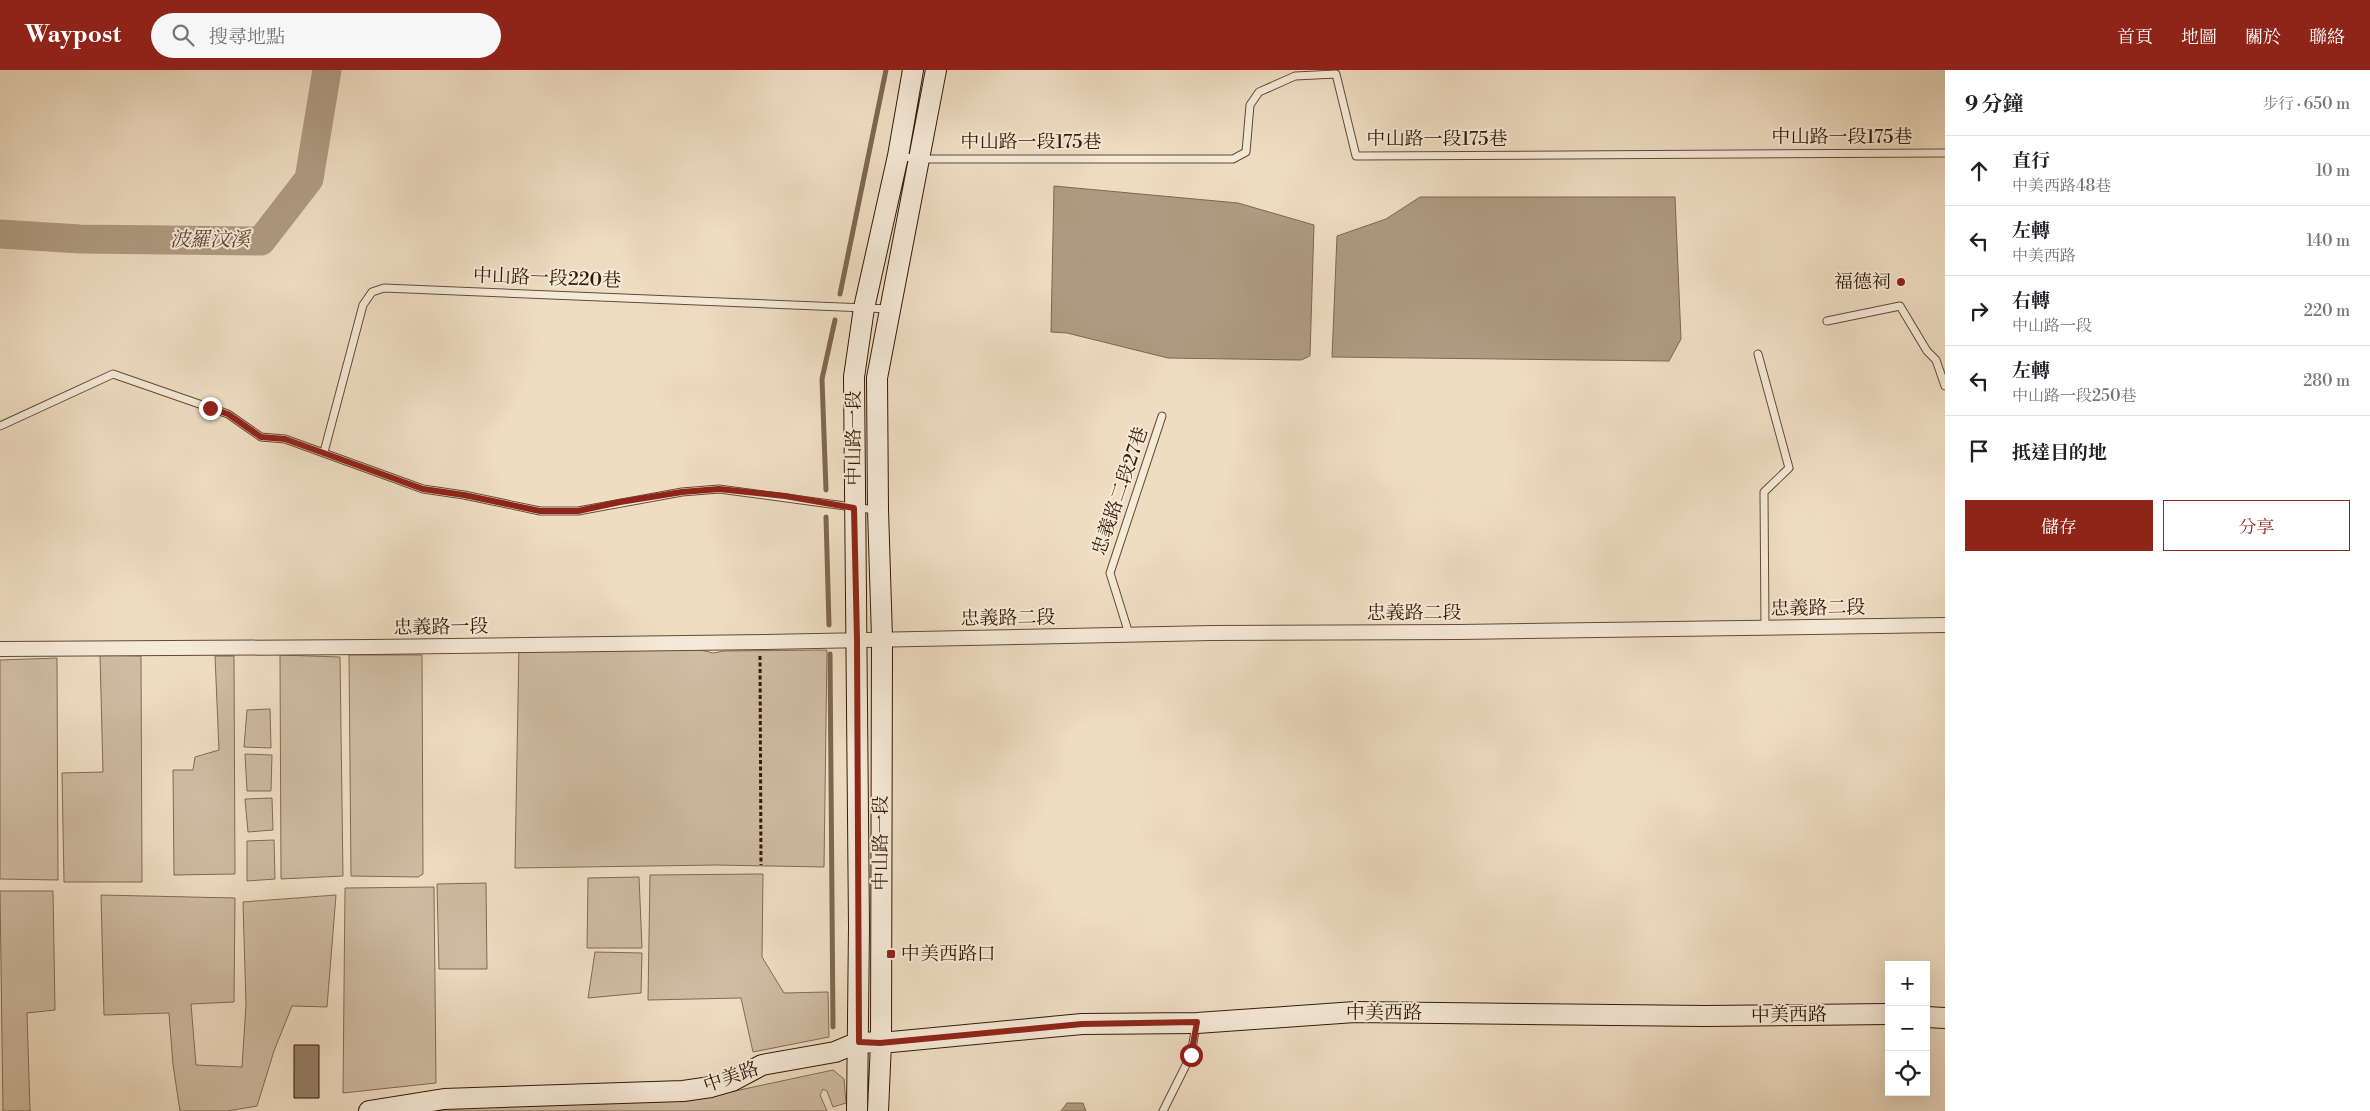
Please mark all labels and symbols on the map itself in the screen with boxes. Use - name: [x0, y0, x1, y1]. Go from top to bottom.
- street label: 中山路一段175巷: [1772, 125, 1912, 149]
- street label: 中山路一段175巷: [1367, 127, 1507, 151]
- street label: 中山路一段175巷: [961, 130, 1101, 154]
- water label: 波羅汶溪: [170, 228, 252, 253]
- street label: 中山路一段220巷: [472, 263, 622, 293]
- place label: 福德祠: [1834, 270, 1891, 294]
- marker: 福德祠: [1895, 276, 1907, 288]
- street label: 中山路一段: [842, 390, 866, 486]
- route end: [199, 397, 222, 420]
- street label: 忠義路二段27巷: [1087, 424, 1153, 558]
- street label: 忠義路二段: [1770, 595, 1866, 621]
- street label: 忠義路二段: [1366, 601, 1462, 625]
- street label: 忠義路二段: [960, 605, 1056, 631]
- street label: 忠義路一段: [393, 614, 489, 640]
- street label: 中山路一段: [869, 795, 893, 891]
- place label: 中美西路口: [901, 942, 996, 966]
- marker: 中美西路口: [885, 948, 897, 960]
- street label: 中美西路: [1346, 1001, 1422, 1025]
- street label: 中美西路: [1751, 1002, 1827, 1028]
- route start: [1180, 1044, 1203, 1067]
- street label: 中美路: [700, 1056, 762, 1098]

